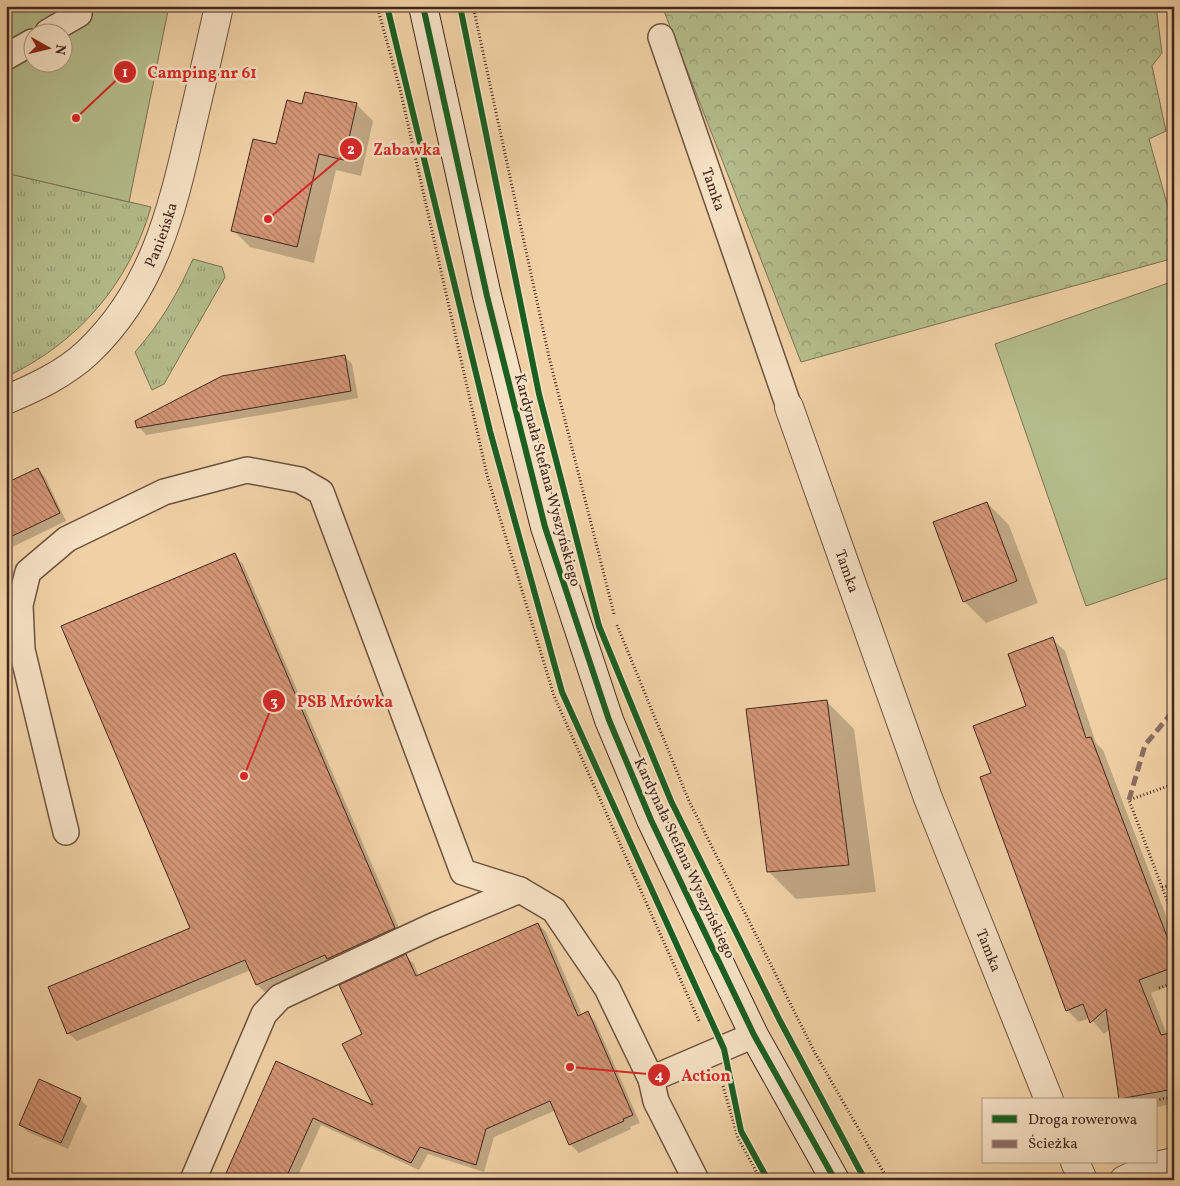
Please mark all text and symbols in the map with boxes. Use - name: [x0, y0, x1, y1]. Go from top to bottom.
- north arrow: [22, 22, 72, 72]
- text: N: [49, 43, 70, 56]
- callout: Camping nr 61: [113, 57, 267, 88]
- text: 1: [122, 63, 128, 84]
- text: Camping nr 61: [147, 63, 257, 85]
- callout: Zabawka: [338, 134, 451, 165]
- text: 2: [347, 140, 355, 161]
- text: Zabawka: [373, 140, 441, 162]
- street label: Tamka: [695, 165, 729, 214]
- street label: Panieńska: [141, 200, 184, 271]
- street label: Kardynała Stefana Wyszyńskiego: [508, 372, 585, 589]
- street label: Tamka: [829, 547, 863, 596]
- callout: PSB Mrówka: [262, 686, 403, 717]
- text: 3: [270, 692, 278, 713]
- text: PSB Mrówka: [297, 692, 393, 714]
- street label: Kardynała Stefana Wyszyńskiego: [628, 755, 740, 963]
- street label: Tamka: [970, 926, 1006, 975]
- callout: Action: [646, 1060, 741, 1091]
- text: 4: [654, 1066, 664, 1087]
- text: Action: [681, 1066, 731, 1088]
- legend: [982, 1098, 1158, 1164]
- text: Droga rowerowa: [1028, 1110, 1137, 1131]
- text: Ścieżka: [1028, 1134, 1078, 1155]

